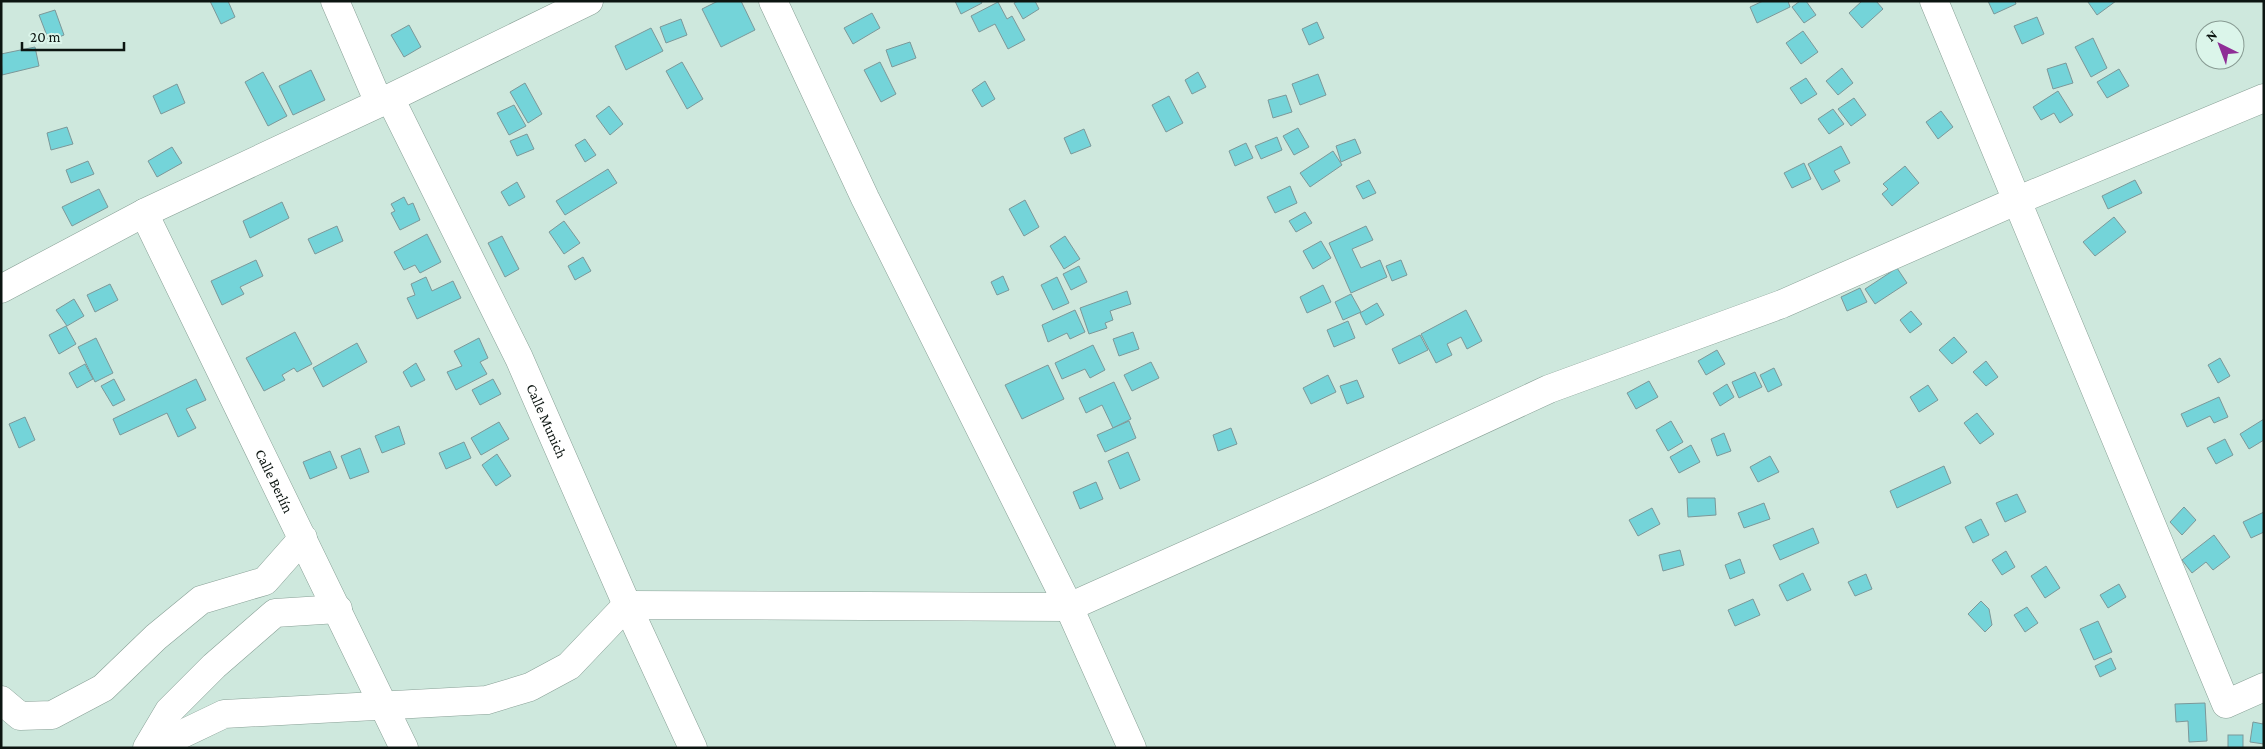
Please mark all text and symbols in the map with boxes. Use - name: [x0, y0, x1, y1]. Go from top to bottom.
- scale bar: [22, 20, 125, 52]
- north arrow: [2195, 20, 2245, 70]
- text: N: [2202, 26, 2221, 44]
- text: 20 m: [30, 29, 61, 45]
- street label: Calle Munich: [523, 381, 570, 461]
- street label: Calle Berlín: [252, 446, 297, 516]

